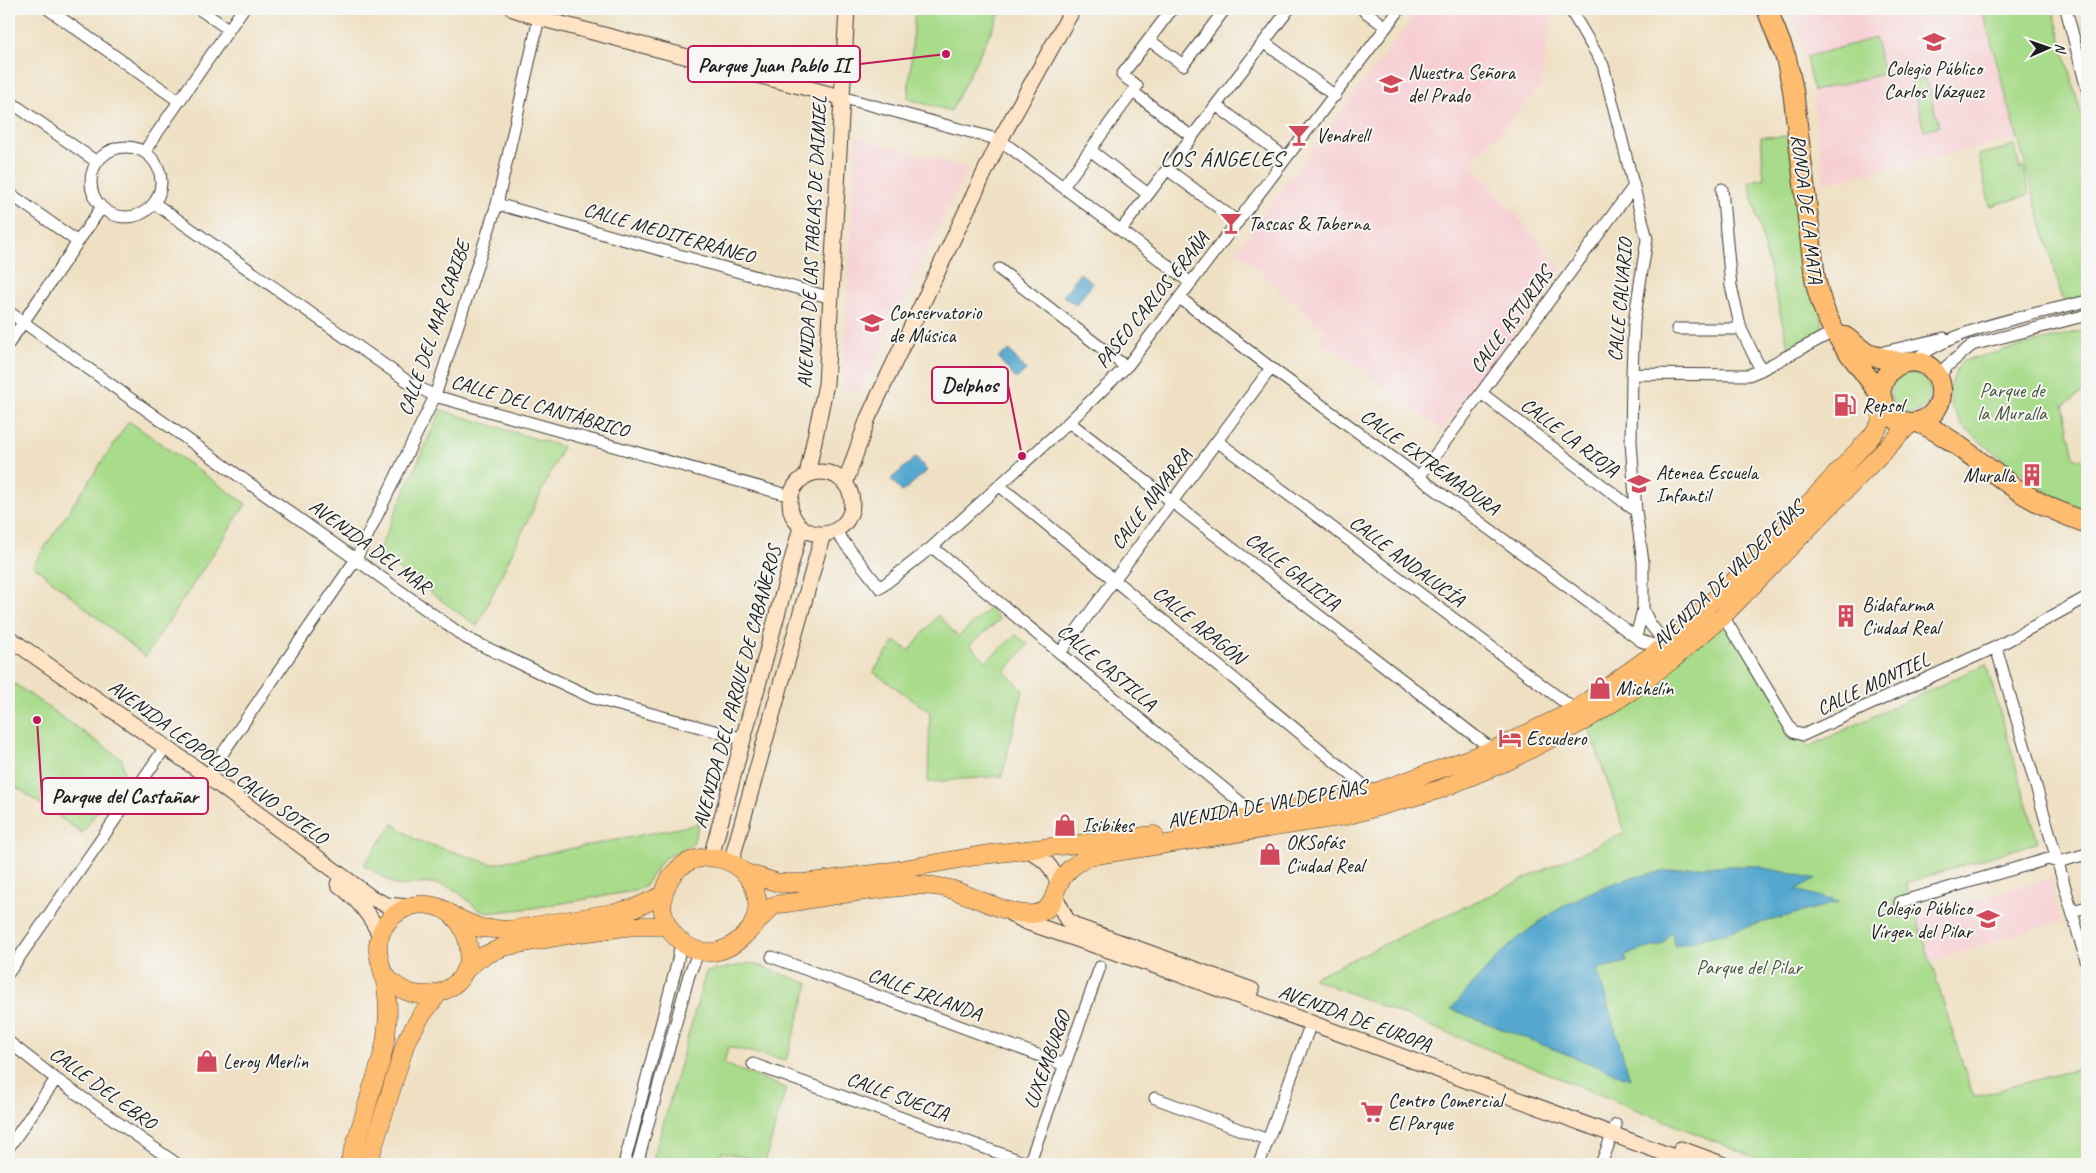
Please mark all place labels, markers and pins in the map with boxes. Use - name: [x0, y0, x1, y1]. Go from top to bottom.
- school or university icon: Colegio Público Carlos Vázquez: [1921, 29, 1947, 55]
- callout: Parque Juan Pablo II: [688, 46, 860, 82]
- place label: Colegio Público Carlos Vázquez: [1884, 56, 1986, 104]
- place label: Nuestra Señora del Prado: [1408, 60, 1517, 108]
- school or university icon: Nuestra Señora del Prado: [1378, 71, 1404, 97]
- bar icon: Vendrell: [1286, 122, 1312, 148]
- place label: Vendrell: [1316, 123, 1373, 148]
- bar icon: Tascas & Taberna: [1218, 210, 1244, 236]
- place label: Tascas & Taberna: [1248, 211, 1371, 236]
- place label: Conservatorio de Música: [889, 300, 982, 348]
- school or university icon: Conservatorio de Música: [859, 310, 885, 336]
- callout: Delphos: [932, 367, 1008, 403]
- fuel station icon: Repsol: [1832, 392, 1858, 418]
- place label: Repsol: [1862, 393, 1907, 418]
- place label: Atenea Escuela Infantil: [1656, 460, 1759, 508]
- building icon: Muralla: [2019, 462, 2045, 488]
- place label: Muralla: [1963, 463, 2017, 488]
- school or university icon: Atenea Escuela Infantil: [1626, 471, 1652, 497]
- place label: Bidafarma Ciudad Real: [1862, 592, 1943, 640]
- building icon: Bidafarma Ciudad Real: [1833, 603, 1859, 629]
- shop icon: Michelín: [1587, 675, 1613, 701]
- place label: Michelín: [1616, 676, 1674, 701]
- hotel icon: Escudero: [1497, 725, 1523, 751]
- place label: Escudero: [1526, 726, 1587, 751]
- callout: Parque del Castañar: [42, 778, 208, 814]
- shop icon: Isibikes: [1052, 812, 1078, 838]
- place label: Isibikes: [1082, 813, 1136, 838]
- place label: OKSofás Ciudad Real: [1286, 830, 1367, 878]
- shop icon: OKSofás Ciudad Real: [1257, 841, 1283, 867]
- place label: Colegio Público Vírgen del Pilar: [1869, 896, 1974, 944]
- school or university icon: Colegio Público Vírgen del Pilar: [1975, 906, 2001, 932]
- shop icon: Leroy Merlin: [194, 1048, 220, 1074]
- place label: Leroy Merlin: [223, 1049, 309, 1074]
- place label: Centro Comercial El Parque: [1388, 1088, 1506, 1136]
- supermarket icon: Centro Comercial El Parque: [1359, 1099, 1385, 1125]

